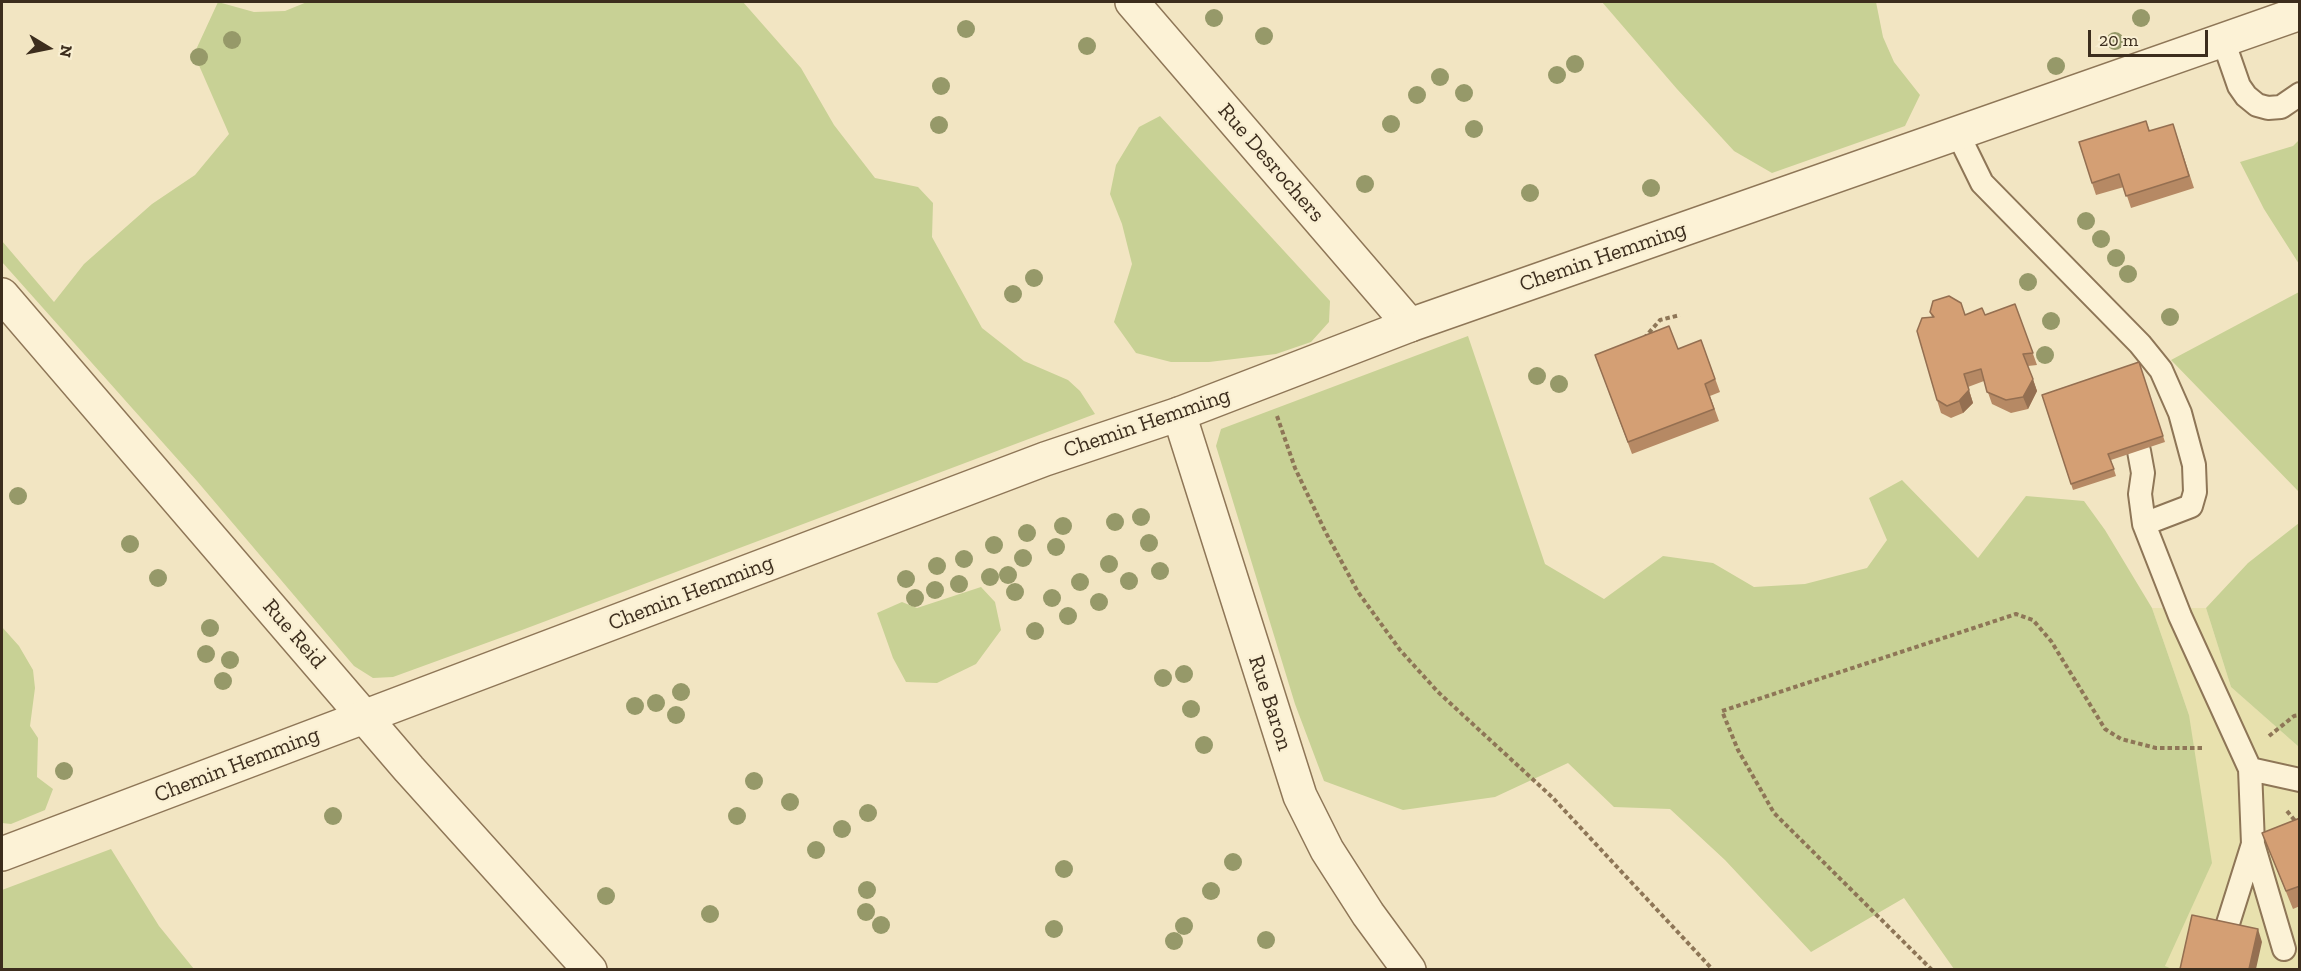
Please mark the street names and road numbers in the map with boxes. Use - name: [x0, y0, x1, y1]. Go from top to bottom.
- street label: Rue Desrochers: [1212, 98, 1330, 228]
- street label: Chemin Hemming: [1516, 216, 1690, 298]
- street label: Chemin Hemming: [1060, 382, 1234, 464]
- street label: Chemin Hemming: [605, 549, 777, 637]
- street label: Rue Reid: [257, 594, 331, 674]
- street label: Rue Baron: [1242, 652, 1298, 754]
- street label: Chemin Hemming: [151, 721, 323, 809]

